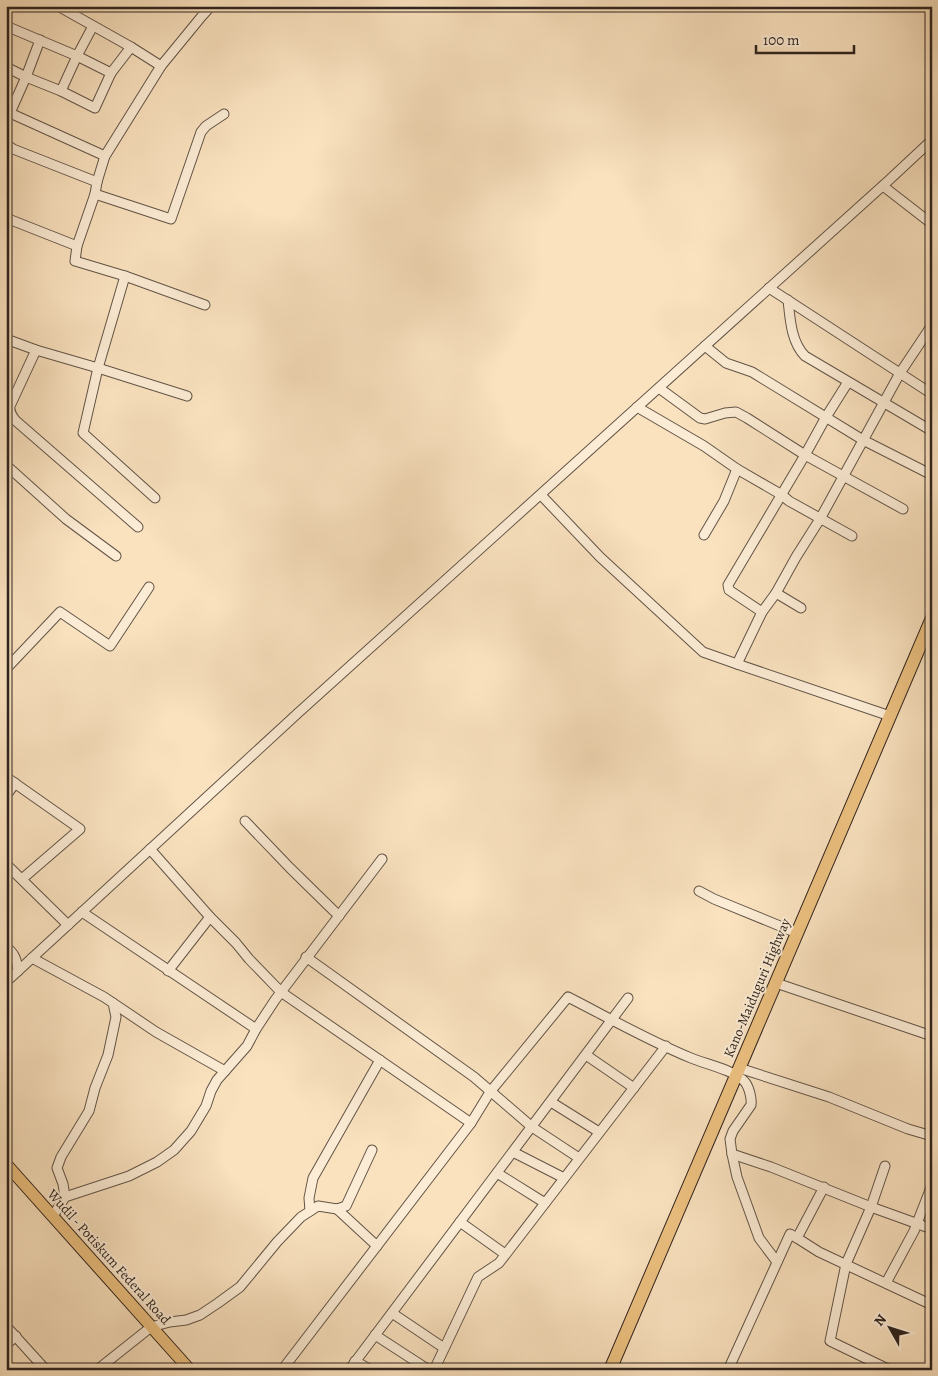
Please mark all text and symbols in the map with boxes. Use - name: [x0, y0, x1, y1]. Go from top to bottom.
- scale bar: [756, 22, 853, 54]
- text: 100 m: [763, 30, 800, 50]
- street label: Kano-Maiduguri Highway: [719, 915, 795, 1060]
- street label: Wudil - Potiskum Federal Road: [42, 1184, 175, 1329]
- north arrow: [866, 1304, 916, 1354]
- text: N: [870, 1310, 891, 1330]

